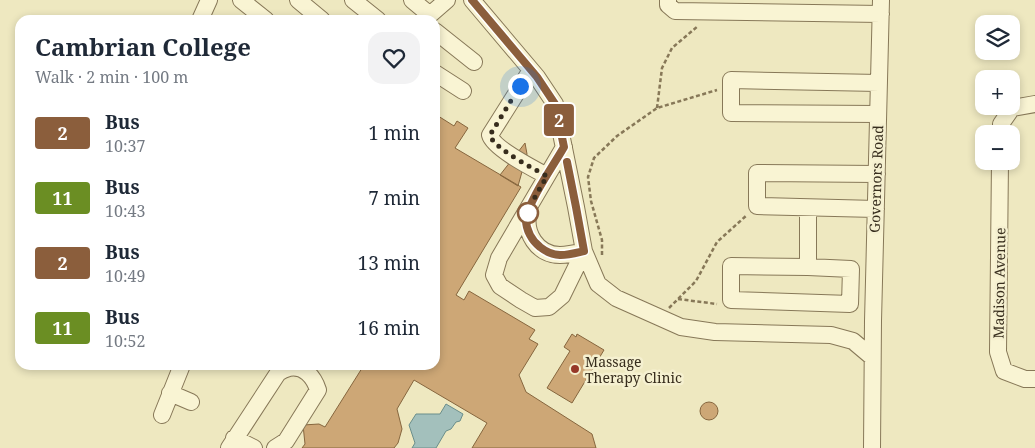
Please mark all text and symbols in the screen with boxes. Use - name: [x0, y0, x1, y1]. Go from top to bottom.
- map controls: [975, 15, 1020, 170]
- button: layers: [975, 15, 1020, 60]
- text: Cambrian College: [35, 30, 251, 63]
- button: heart: [368, 32, 420, 84]
- text: Walk · 2 min · 100 m: [35, 66, 188, 88]
- button: +: [975, 70, 1020, 115]
- your location: [508, 74, 533, 99]
- line badge: 2: [543, 104, 575, 136]
- text: 2: [554, 108, 564, 132]
- text: Bus: [105, 109, 140, 135]
- text: 1 min: [368, 120, 420, 146]
- text: 2: [57, 121, 68, 145]
- street label: Governors Road: [865, 124, 887, 233]
- button: −: [975, 125, 1020, 170]
- text: 10:37: [105, 135, 145, 157]
- text: Bus: [105, 174, 140, 200]
- text: 7 min: [368, 185, 420, 211]
- text: 11: [52, 186, 73, 210]
- text: 10:43: [105, 200, 145, 222]
- unlabelled marker: [517, 202, 539, 224]
- street label: Madison Avenue: [989, 227, 1009, 339]
- text: Bus: [105, 239, 140, 265]
- text: 13 min: [358, 250, 420, 276]
- text: 2: [57, 251, 68, 275]
- text: 10:49: [105, 265, 145, 287]
- text: Bus: [105, 304, 140, 330]
- text: 16 min: [358, 315, 420, 341]
- text: 11: [52, 316, 73, 340]
- text: 10:52: [105, 330, 145, 352]
- place label: Massage Therapy Clinic: [585, 352, 682, 387]
- marker: Massage Therapy Clinic: [569, 363, 581, 375]

